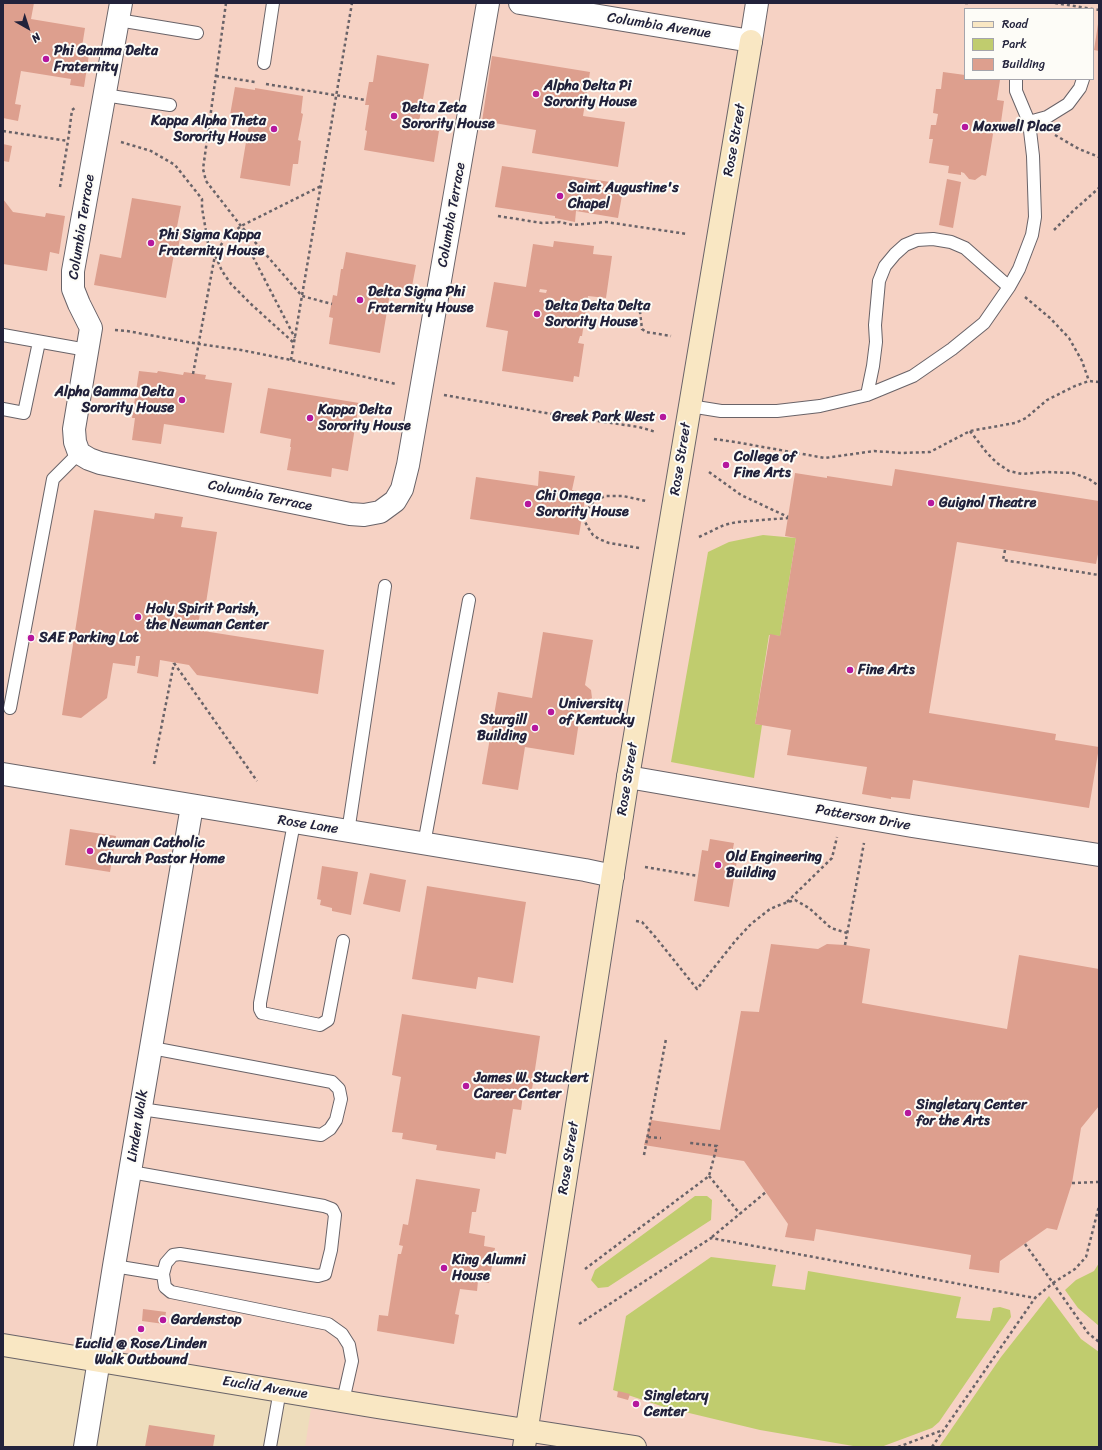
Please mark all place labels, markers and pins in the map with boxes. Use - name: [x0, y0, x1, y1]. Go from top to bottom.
- place label: Phi Gamma Delta Fraternity: [54, 43, 158, 76]
- marker: Phi Gamma Delta Fraternity: [41, 54, 51, 64]
- place label: Alpha Delta Pi Sorority House: [544, 78, 637, 110]
- marker: Alpha Delta Pi Sorority House: [531, 89, 541, 99]
- place label: Delta Zeta Sorority House: [402, 100, 495, 132]
- marker: Delta Zeta Sorority House: [389, 111, 399, 121]
- place label: Kappa Alpha Theta Sorority House: [151, 113, 266, 146]
- place label: Maxwell Place: [973, 119, 1061, 135]
- marker: Maxwell Place: [960, 122, 970, 132]
- marker: Kappa Alpha Theta Sorority House: [269, 124, 279, 134]
- place label: Saint Augustine's Chapel: [568, 180, 679, 212]
- marker: Saint Augustine's Chapel: [555, 191, 565, 201]
- place label: Phi Sigma Kappa Fraternity House: [159, 227, 265, 260]
- marker: Phi Sigma Kappa Fraternity House: [146, 238, 156, 248]
- place label: Delta Sigma Phi Fraternity House: [368, 284, 474, 316]
- marker: Delta Sigma Phi Fraternity House: [355, 295, 365, 305]
- place label: Delta Delta Delta Sorority House: [545, 298, 650, 330]
- marker: Delta Delta Delta Sorority House: [532, 309, 542, 319]
- place label: Alpha Gamma Delta Sorority House: [55, 384, 174, 416]
- marker: Alpha Gamma Delta Sorority House: [177, 395, 187, 405]
- place label: Kappa Delta Sorority House: [318, 402, 411, 434]
- place label: Greek Park West: [552, 409, 655, 425]
- marker: Greek Park West: [658, 412, 668, 422]
- marker: Kappa Delta Sorority House: [305, 413, 315, 423]
- place label: College of Fine Arts: [734, 449, 796, 482]
- marker: College of Fine Arts: [721, 460, 731, 470]
- place label: Chi Omega Sorority House: [536, 488, 629, 520]
- place label: Guignol Theatre: [939, 495, 1036, 511]
- marker: Guignol Theatre: [926, 498, 936, 508]
- marker: Chi Omega Sorority House: [523, 499, 533, 509]
- place label: Holy Spirit Parish, the Newman Center: [146, 601, 268, 634]
- marker: Holy Spirit Parish, the Newman Center: [133, 612, 143, 622]
- place label: SAE Parking Lot: [39, 630, 139, 646]
- marker: SAE Parking Lot: [26, 633, 36, 643]
- place label: Fine Arts: [858, 662, 915, 678]
- marker: Fine Arts: [845, 665, 855, 675]
- place label: University of Kentucky: [559, 696, 635, 728]
- marker: University of Kentucky: [546, 707, 556, 717]
- place label: Sturgill Building: [477, 712, 527, 744]
- marker: Sturgill Building: [530, 723, 540, 733]
- place label: Newman Catholic Church Pastor Home: [98, 835, 225, 868]
- marker: Newman Catholic Church Pastor Home: [85, 846, 95, 856]
- place label: Old Engineering Building: [726, 849, 822, 882]
- marker: Old Engineering Building: [713, 860, 723, 870]
- place label: James W. Stuckert Career Center: [474, 1070, 589, 1102]
- marker: James W. Stuckert Career Center: [461, 1081, 471, 1091]
- place label: Singletary Center for the Arts: [916, 1097, 1027, 1130]
- marker: Singletary Center for the Arts: [903, 1108, 913, 1118]
- place label: King Alumni House: [452, 1252, 526, 1284]
- marker: King Alumni House: [439, 1263, 449, 1273]
- place label: Gardenstop: [171, 1312, 242, 1328]
- marker: Gardenstop: [158, 1315, 168, 1325]
- marker: Euclid @ Rose/Linden Walk Outbound: [136, 1324, 146, 1334]
- place label: Euclid @ Rose/Linden Walk Outbound: [75, 1336, 207, 1368]
- place label: Singletary Center: [644, 1388, 709, 1420]
- marker: Singletary Center: [631, 1399, 641, 1409]

